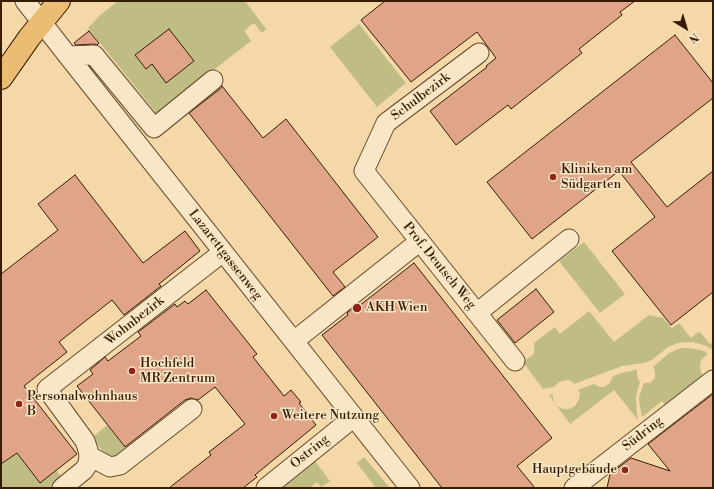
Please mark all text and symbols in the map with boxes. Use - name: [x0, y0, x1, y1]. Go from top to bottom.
- north arrow: [666, 8, 706, 48]
- text: N: [686, 29, 701, 46]
- street label: Schulbezirk: [388, 70, 454, 124]
- place label: Kliniken am Südgarten: [561, 162, 632, 193]
- marker: Kliniken am Südgarten: [548, 172, 558, 182]
- street label: Lazarettgassenweg: [185, 207, 265, 303]
- street label: Prof. Deutsch Weg: [399, 219, 479, 313]
- street label: Wohnbezirk: [102, 293, 168, 349]
- place label: AKH Wien: [366, 300, 427, 316]
- marker: AKH Wien: [351, 302, 363, 314]
- place label: Hochfeld MR Zentrum: [140, 356, 215, 387]
- marker: Hochfeld MR Zentrum: [127, 366, 137, 376]
- place label: Personalwohnhaus B: [27, 389, 137, 420]
- marker: Personalwohnhaus B: [14, 399, 24, 409]
- place label: Weitere Nutzung: [282, 408, 379, 424]
- marker: Weitere Nutzung: [269, 411, 279, 421]
- street label: Südring: [620, 413, 666, 455]
- street label: Ostring: [288, 432, 332, 472]
- place label: Hauptgebäude: [532, 462, 617, 478]
- marker: Hauptgebäude: [620, 465, 630, 475]

